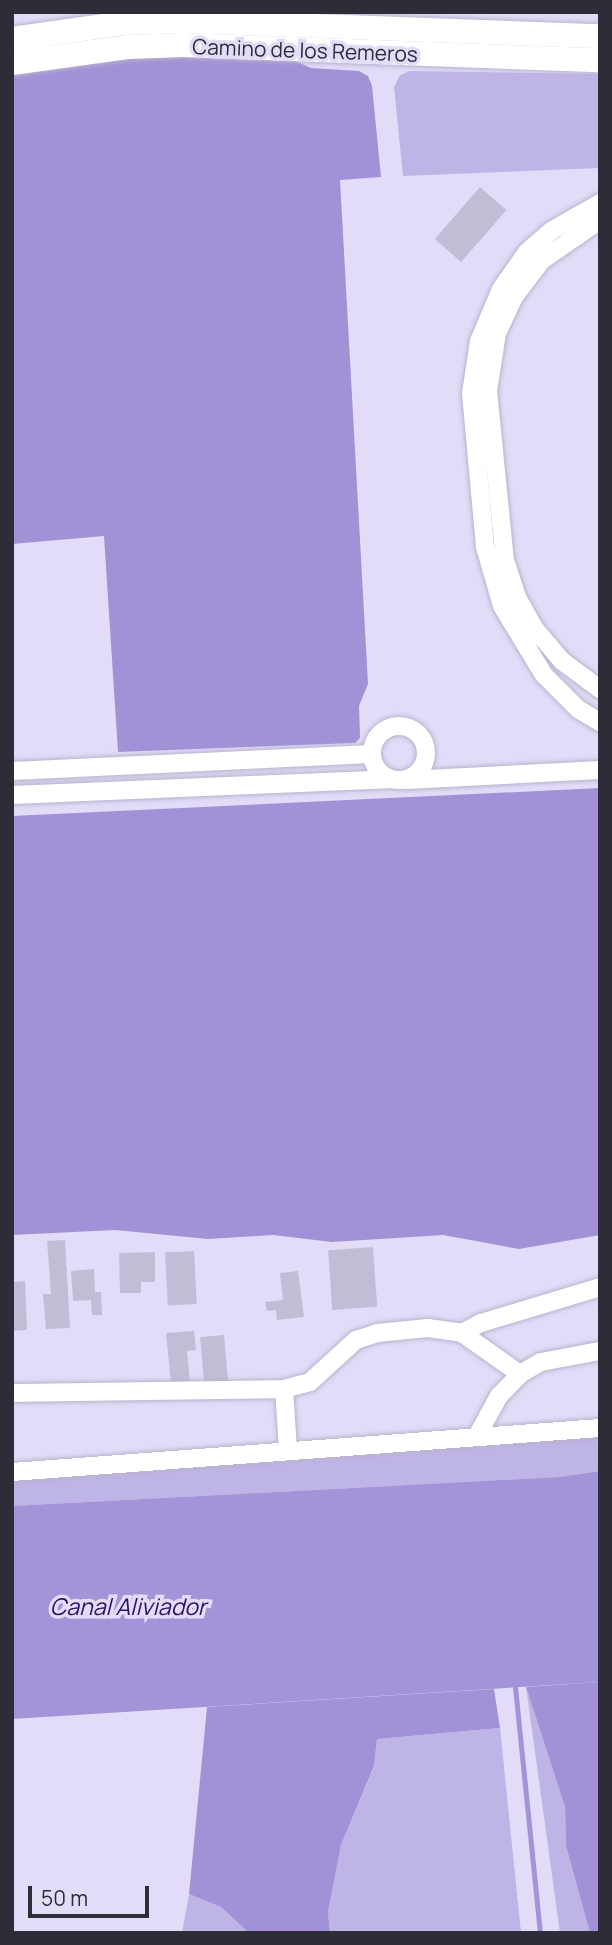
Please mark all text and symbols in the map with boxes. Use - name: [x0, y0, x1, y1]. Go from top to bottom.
- street label: Camino de los Remeros: [192, 33, 418, 67]
- water label: Canal Aliviador: [50, 1592, 206, 1620]
- scale bar: [32, 1871, 152, 1915]
- text: 50 m: [41, 1884, 88, 1912]

